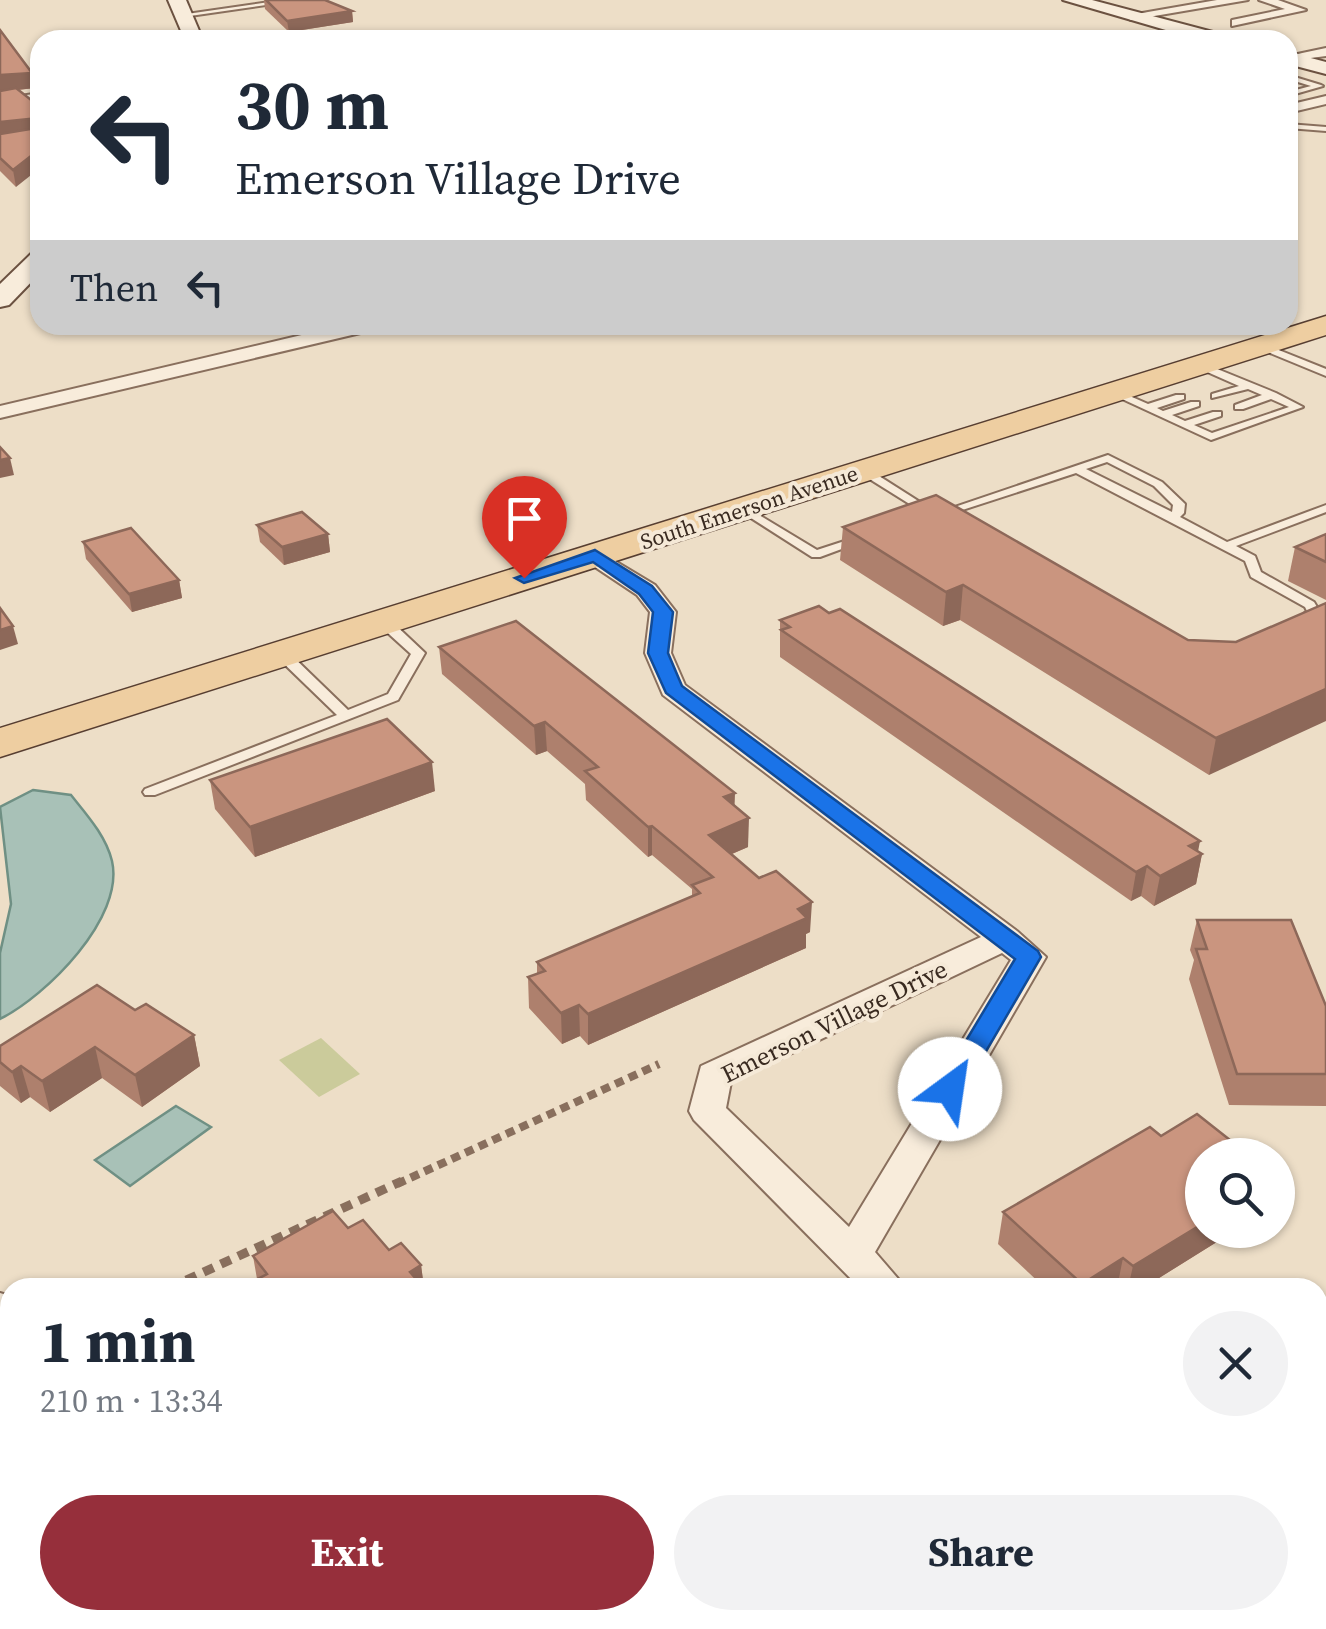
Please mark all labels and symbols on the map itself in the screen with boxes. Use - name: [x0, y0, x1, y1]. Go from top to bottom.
- street label: South Emerson Avenue: [636, 458, 862, 556]
- pin: [482, 476, 567, 579]
- street label: Emerson Village Drive: [715, 951, 953, 1091]
- position arrow: [898, 1037, 1002, 1141]

